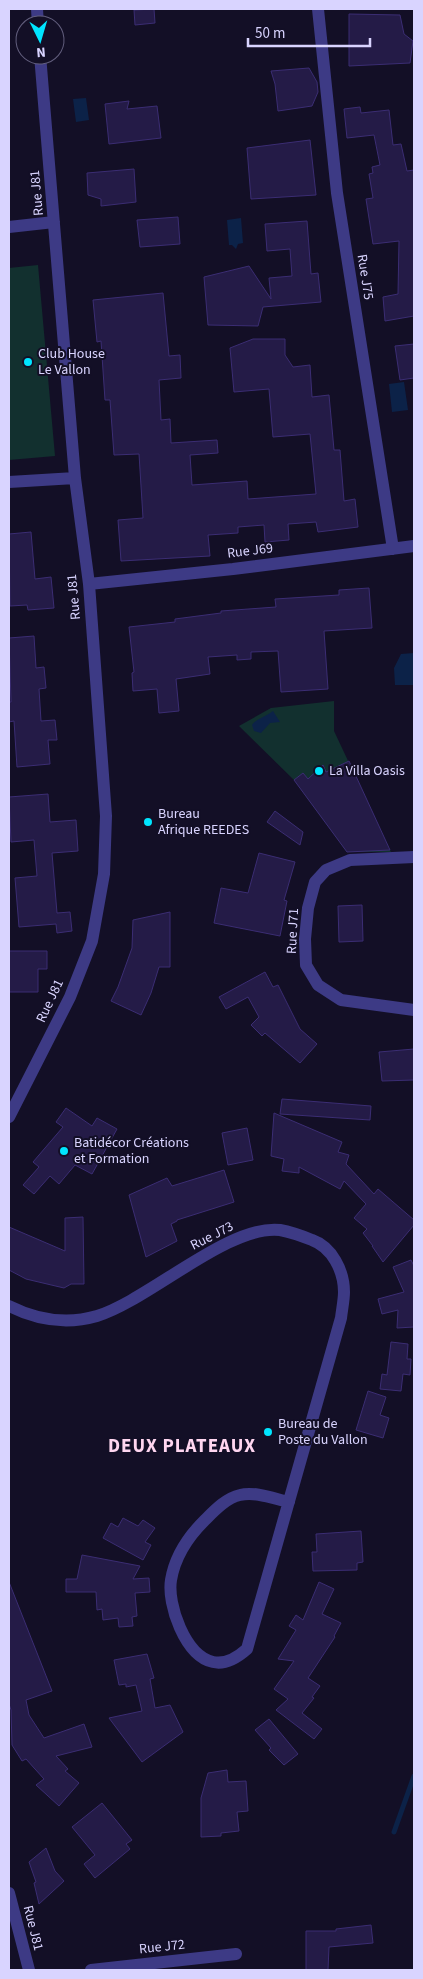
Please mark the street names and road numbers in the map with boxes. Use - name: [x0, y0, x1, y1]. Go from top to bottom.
- street label: Rue J81: [25, 169, 49, 217]
- street label: Rue J75: [352, 253, 378, 301]
- street label: Rue J69: [226, 538, 274, 564]
- street label: Rue J81: [62, 573, 86, 621]
- street label: Rue J71: [282, 907, 304, 954]
- street label: Rue J81: [31, 976, 69, 1026]
- street label: Rue J73: [187, 1217, 237, 1255]
- street label: Rue J81: [18, 1903, 48, 1953]
- street label: Rue J72: [138, 1935, 186, 1959]

